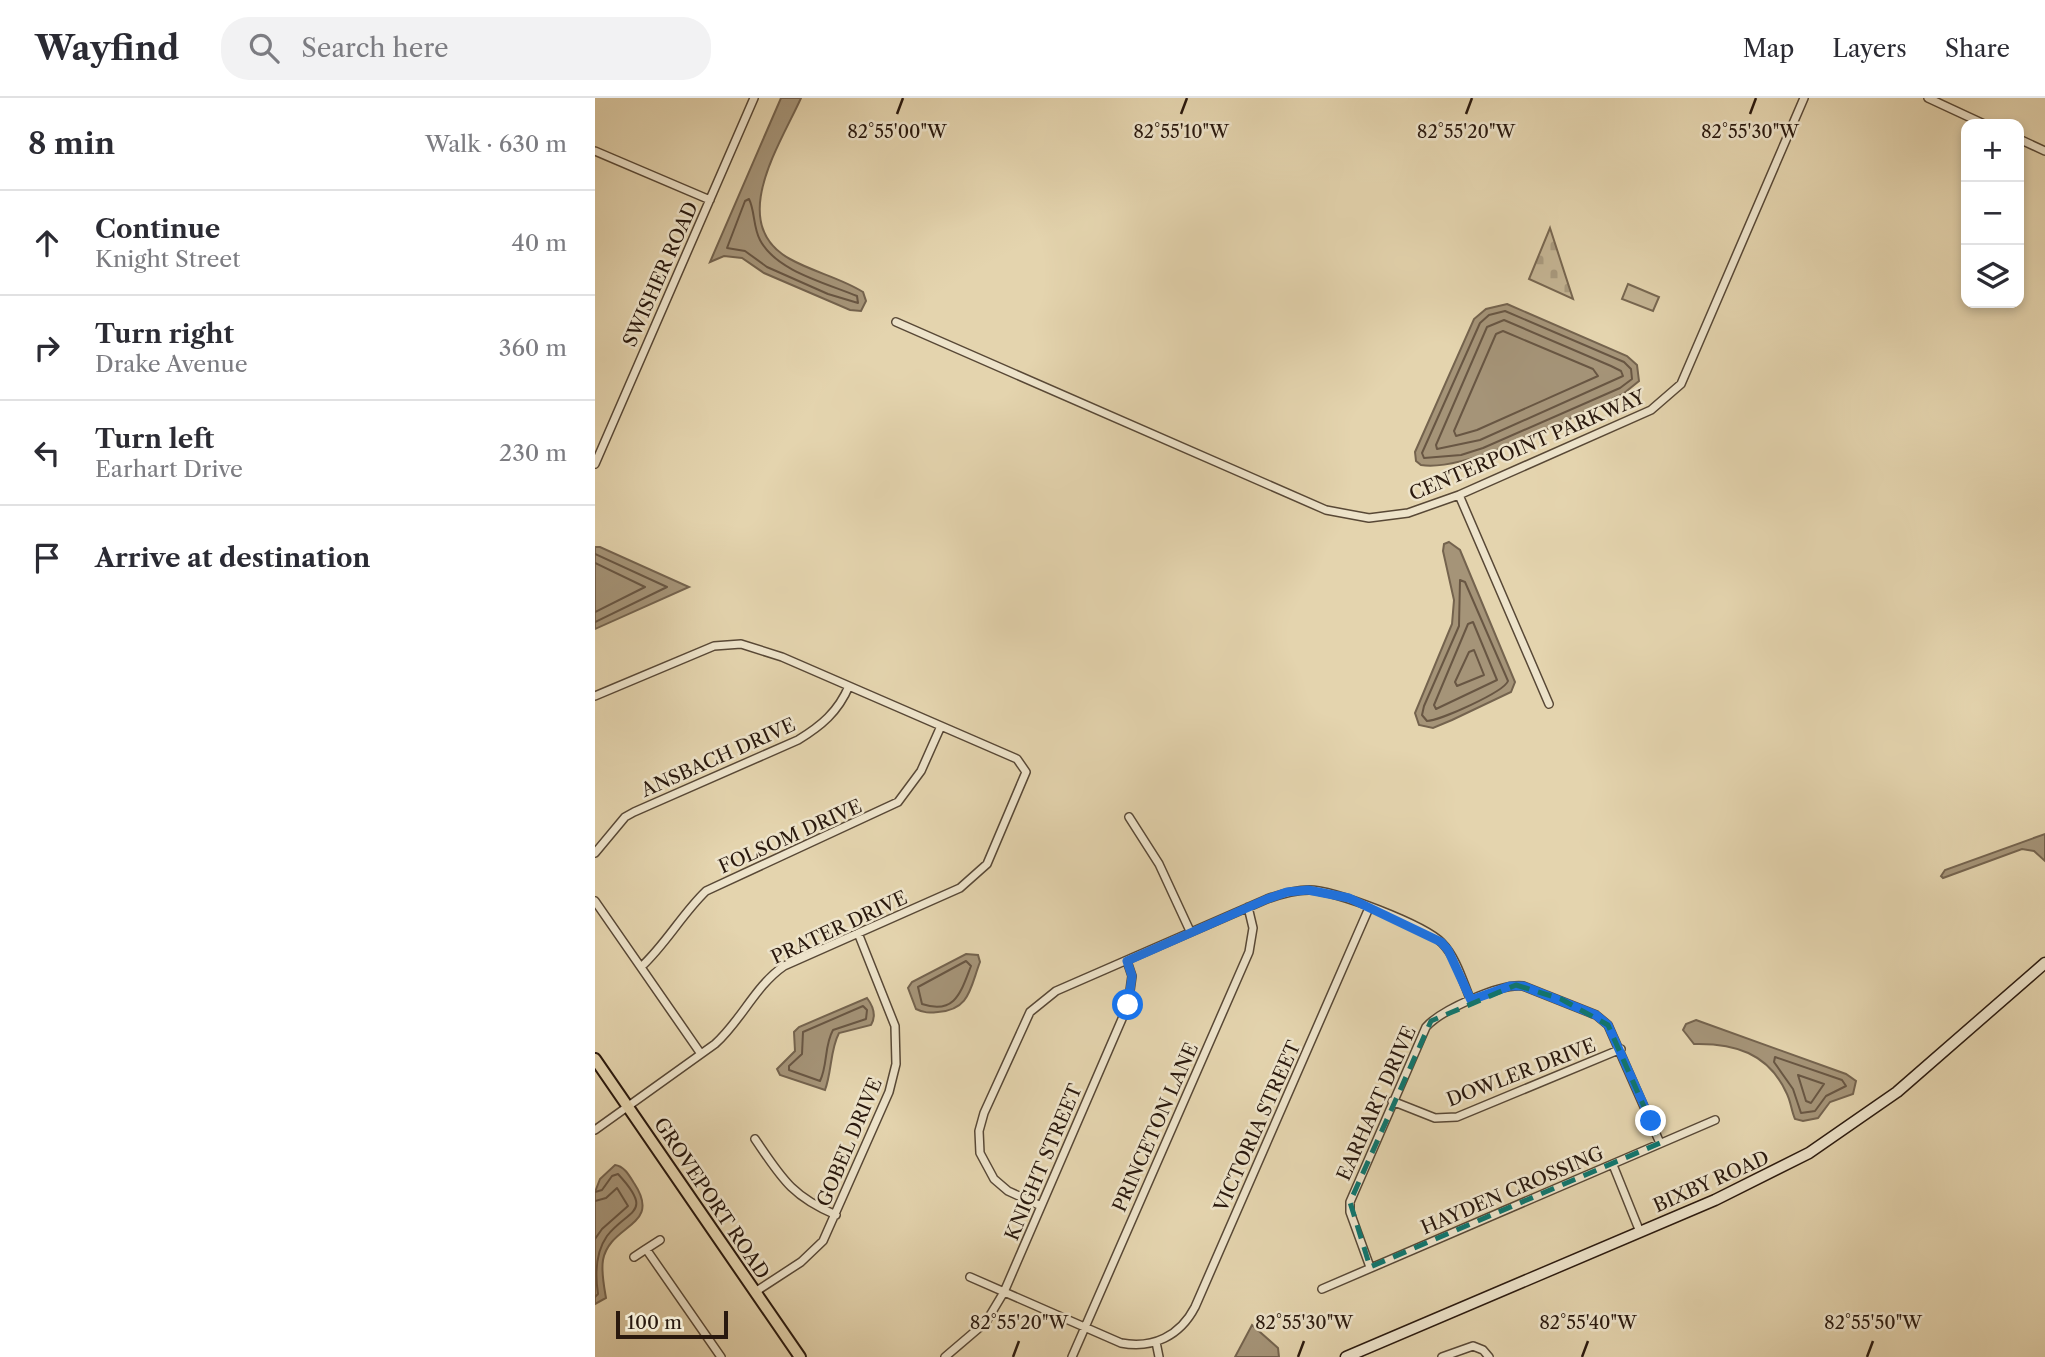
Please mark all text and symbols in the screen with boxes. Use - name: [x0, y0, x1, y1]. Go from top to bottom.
- search box: [221, 17, 711, 80]
- text: Wayfind: [35, 28, 179, 69]
- icon: search: [245, 29, 283, 67]
- text: Search here: [301, 32, 449, 64]
- text: Map: [1743, 34, 1794, 63]
- text: Layers: [1832, 34, 1907, 63]
- text: Share: [1945, 34, 2010, 63]
- map controls: [1961, 119, 2024, 308]
- button: +: [1961, 119, 2024, 182]
- text: 82°55'00"W: [847, 121, 948, 143]
- text: 82°55'10"W: [1133, 121, 1230, 143]
- text: 82°55'20"W: [1417, 121, 1517, 143]
- text: 82°55'30"W: [1701, 121, 1800, 143]
- text: 8 min: [28, 125, 115, 162]
- text: Walk · 630 m: [425, 130, 567, 158]
- button: −: [1961, 182, 2024, 245]
- street label: SWISHER ROAD: [618, 198, 703, 350]
- text: Continue: [95, 213, 220, 245]
- icon: ahead: [28, 224, 66, 262]
- text: 40 m: [512, 229, 567, 257]
- text: Knight Street: [95, 245, 240, 273]
- button: layers: [1961, 245, 2024, 308]
- text: Turn right: [95, 318, 234, 350]
- icon: right: [28, 329, 66, 367]
- text: 360 m: [499, 334, 567, 362]
- text: Drake Avenue: [95, 350, 248, 378]
- street label: CENTERPOINT PARKWAY: [1406, 385, 1649, 506]
- text: Turn left: [95, 423, 214, 455]
- icon: left: [28, 434, 66, 472]
- text: 230 m: [499, 439, 567, 467]
- text: Earhart Drive: [95, 455, 243, 483]
- icon: arrive: [28, 539, 66, 577]
- text: Arrive at destination: [95, 542, 370, 574]
- street label: ANSBACH DRIVE: [637, 713, 799, 802]
- street label: FOLSOM DRIVE: [715, 795, 866, 878]
- street label: PRATER DRIVE: [768, 886, 911, 969]
- route start: [1112, 989, 1143, 1020]
- street label: EARHART DRIVE: [1332, 1022, 1421, 1184]
- street label: DOWLER DRIVE: [1443, 1033, 1599, 1112]
- street label: VICTORIA STREET: [1209, 1037, 1306, 1216]
- street label: PRINCETON LANE: [1108, 1039, 1203, 1215]
- street label: GOBEL DRIVE: [812, 1075, 887, 1210]
- street label: KNIGHT STREET: [1000, 1080, 1087, 1244]
- route end: [1635, 1105, 1666, 1136]
- street label: GROVEPORT ROAD: [649, 1113, 774, 1283]
- street label: HAYDEN CROSSING: [1417, 1142, 1607, 1239]
- street label: BIXBY ROAD: [1650, 1146, 1773, 1217]
- scale bar: [616, 1308, 728, 1340]
- text: 100 m: [627, 1311, 682, 1334]
- text: 82°55'20"W: [970, 1312, 1070, 1334]
- text: 82°55'30"W: [1255, 1312, 1354, 1334]
- text: 82°55'40"W: [1539, 1312, 1638, 1334]
- text: 82°55'50"W: [1824, 1312, 1923, 1334]

